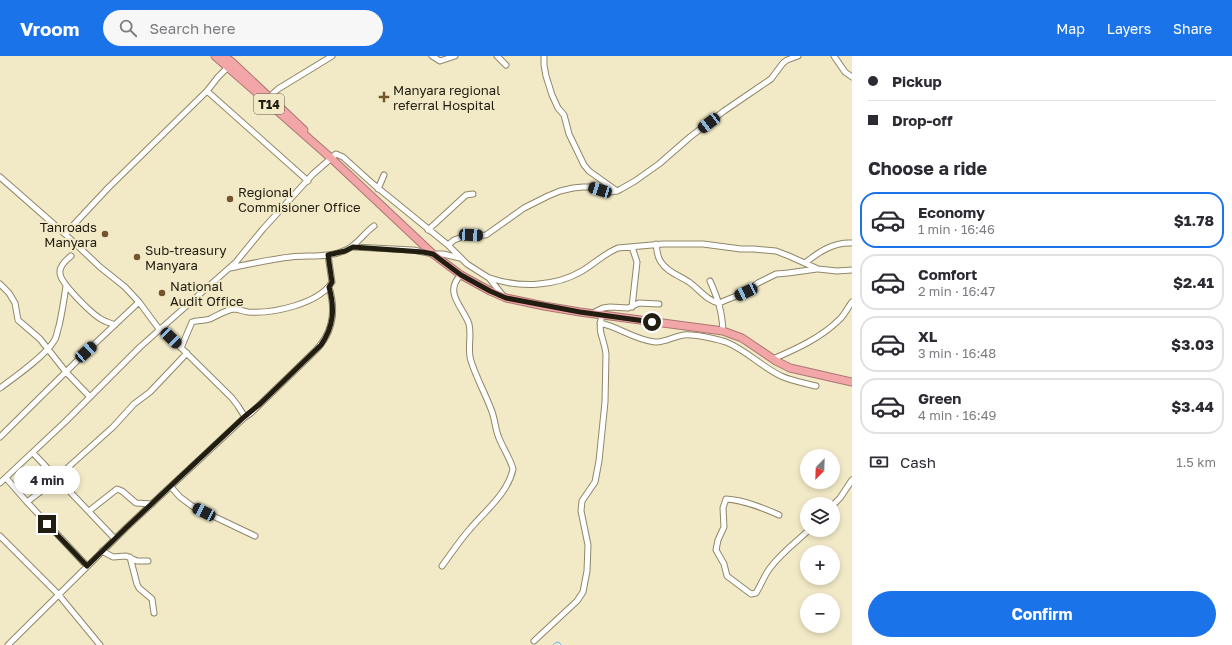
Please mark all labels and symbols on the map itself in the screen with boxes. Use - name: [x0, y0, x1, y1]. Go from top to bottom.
- place label: Manyara regional referral Hospital: [393, 82, 500, 113]
- marker: Manyara regional referral Hospital: [378, 91, 390, 103]
- road number: T14: [254, 94, 284, 114]
- car: [696, 111, 722, 135]
- car: [587, 181, 613, 199]
- place label: Regional Commisioner Office: [238, 184, 361, 215]
- marker: Regional Commisioner Office: [225, 194, 235, 204]
- place label: Tanroads Manyara: [40, 219, 97, 250]
- car: [459, 228, 483, 242]
- marker: Tanroads Manyara: [100, 229, 110, 239]
- place label: Sub-treasury Manyara: [145, 242, 227, 273]
- marker: Sub-treasury Manyara: [132, 252, 142, 262]
- place label: National Audit Office: [170, 278, 244, 309]
- car: [733, 281, 759, 303]
- marker: National Audit Office: [157, 288, 167, 298]
- route start: [643, 313, 661, 331]
- car: [158, 325, 184, 351]
- car: [73, 340, 99, 364]
- north arrow: [800, 449, 840, 489]
- callout: 4 min: [14, 466, 80, 494]
- car: [191, 501, 217, 523]
- route end: [38, 515, 56, 533]

